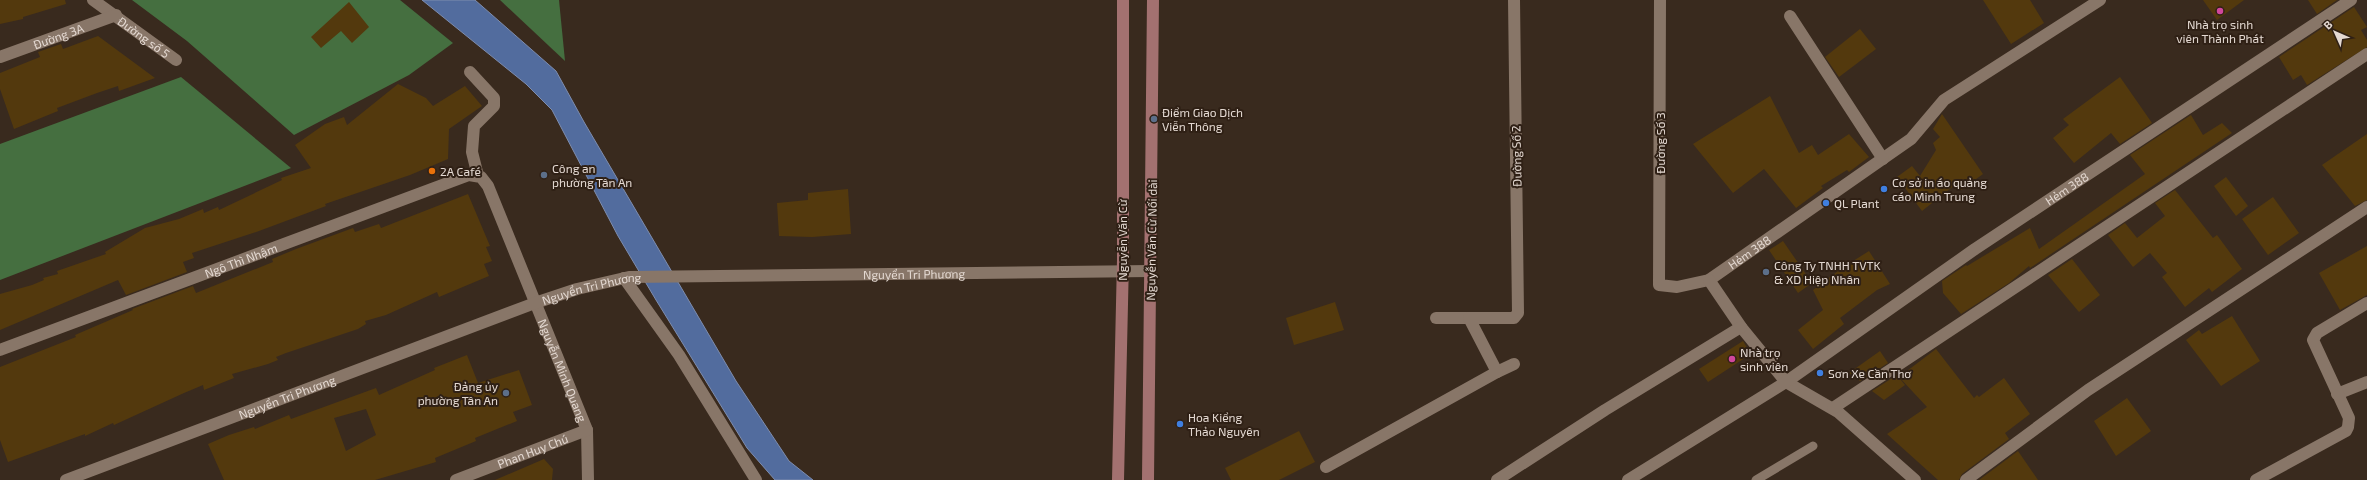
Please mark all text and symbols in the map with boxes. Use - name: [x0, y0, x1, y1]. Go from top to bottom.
- marker: Nhà trọ sinh viên Thành Phát: [2215, 6, 2225, 16]
- north arrow: [2315, 12, 2355, 52]
- street label: Đường số 5: [115, 13, 173, 60]
- place label: Nhà trọ sinh viên Thành Phát: [2176, 17, 2264, 45]
- text: B: [2320, 17, 2335, 32]
- street label: Đường 3A: [31, 20, 86, 51]
- place label: Điểm Giao Dịch Viễn Thông: [1162, 105, 1243, 133]
- street label: Đường Số 3: [1653, 112, 1667, 174]
- marker: Điểm Giao Dịch Viễn Thông: [1149, 114, 1159, 124]
- street label: Đường Số 2: [1508, 125, 1524, 187]
- place label: Công an phường Tân An: [552, 161, 632, 189]
- place label: 2A Café: [440, 164, 481, 178]
- marker: 2A Café: [427, 166, 437, 176]
- street label: Hẻm 388: [2042, 169, 2091, 208]
- marker: Công an phường Tân An: [539, 170, 549, 180]
- place label: Cơ sở in áo quảng cáo Minh Trung: [1892, 175, 1987, 203]
- street label: Nguyễn Văn Cừ Nối dài: [1143, 179, 1159, 301]
- marker: Cơ sở in áo quảng cáo Minh Trung: [1879, 184, 1889, 194]
- place label: QL Plant: [1834, 196, 1880, 211]
- marker: QL Plant: [1821, 198, 1831, 208]
- street label: Nguyễn Văn Cừ: [1115, 199, 1129, 281]
- street label: Hẻm 388: [1725, 232, 1773, 272]
- street label: Ngô Thì Nhậm: [202, 240, 279, 280]
- place label: Công Ty TNHH TVTK & XD Hiệp Nhân: [1774, 258, 1881, 287]
- street label: Nguyển Tri Phương: [863, 266, 966, 281]
- marker: Công Ty TNHH TVTK & XD Hiệp Nhân: [1761, 267, 1771, 277]
- street label: Nguyển Tri Phương: [540, 270, 642, 307]
- street label: Nguyễn Minh Quang: [536, 317, 590, 424]
- place label: Nhà trọ sinh viên: [1740, 345, 1788, 373]
- marker: Nhà trọ sinh viên: [1727, 354, 1737, 364]
- place label: Sơn Xe Cần Thơ: [1828, 366, 1912, 380]
- marker: Sơn Xe Cần Thơ: [1815, 368, 1825, 378]
- street label: Nguyển Tri Phương: [236, 372, 337, 421]
- place label: Đảng ủy phường Tân An: [418, 379, 499, 407]
- marker: Đảng ủy phường Tân An: [501, 388, 511, 398]
- place label: Hoa Kiểng Thảo Nguyên: [1188, 410, 1260, 438]
- marker: Hoa Kiểng Thảo Nguyên: [1175, 419, 1185, 429]
- street label: Phan Huy Chú: [495, 431, 570, 471]

